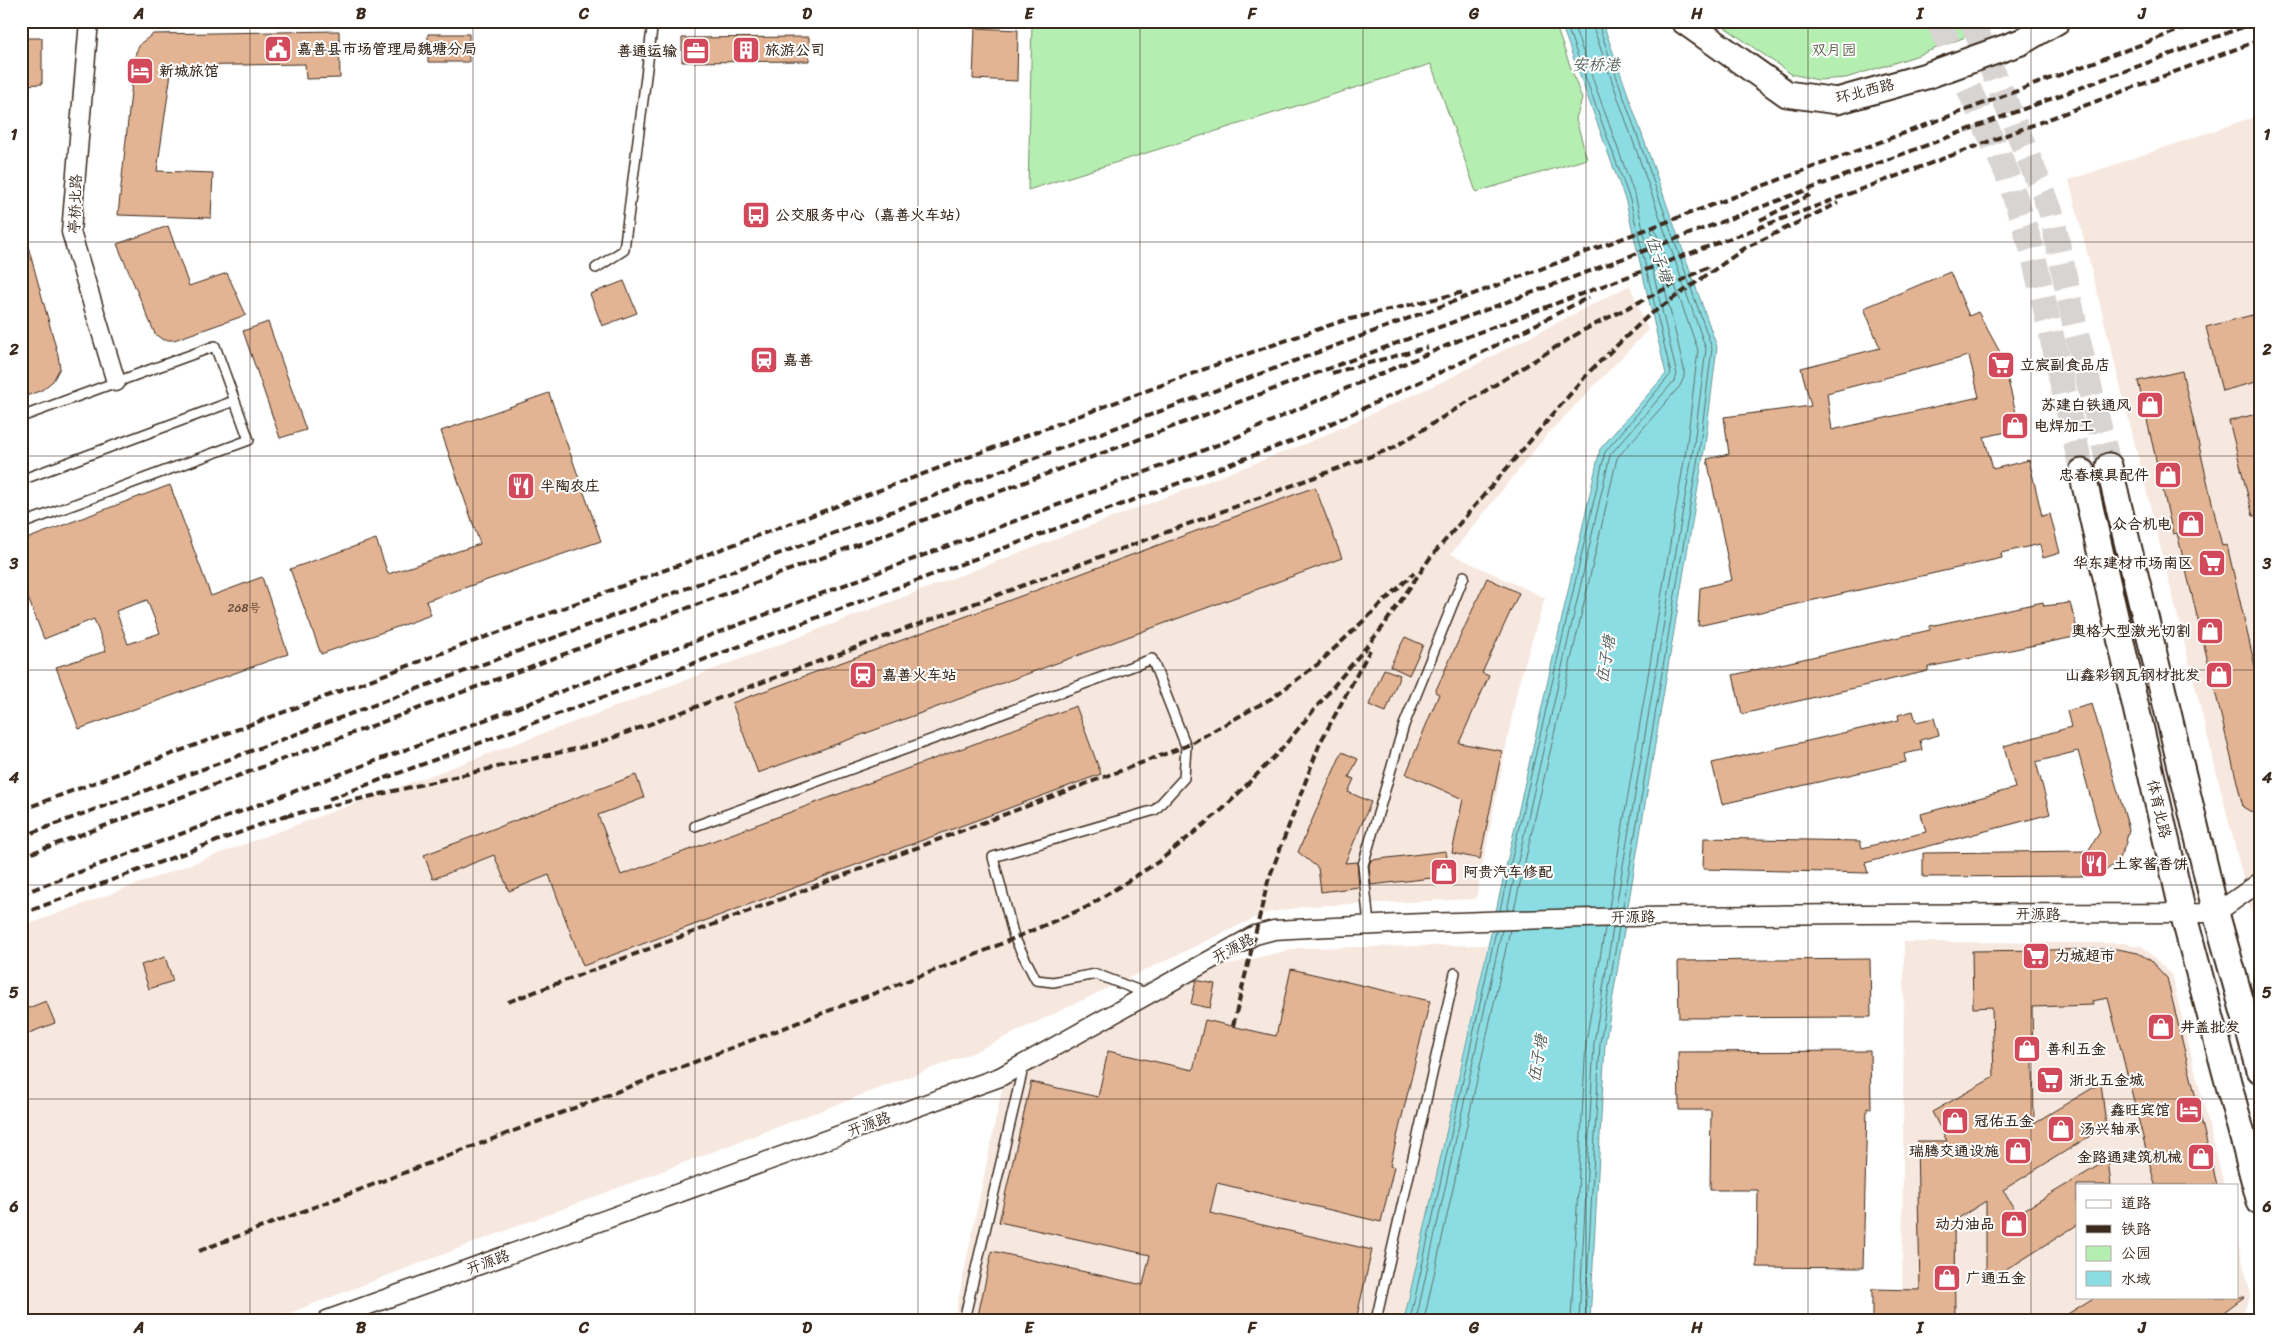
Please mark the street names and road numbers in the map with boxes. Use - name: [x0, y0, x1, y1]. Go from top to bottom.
- street label: 环北西路: [1833, 71, 1897, 111]
- street label: 亭桥北路: [61, 174, 89, 234]
- street label: 体育北路: [2140, 777, 2178, 841]
- street label: 开源路: [2015, 901, 2061, 927]
- street label: 开源路: [1610, 904, 1656, 930]
- street label: 开源路: [1207, 926, 1259, 970]
- street label: 开源路: [843, 1104, 895, 1144]
- street label: 开源路: [462, 1242, 514, 1282]

